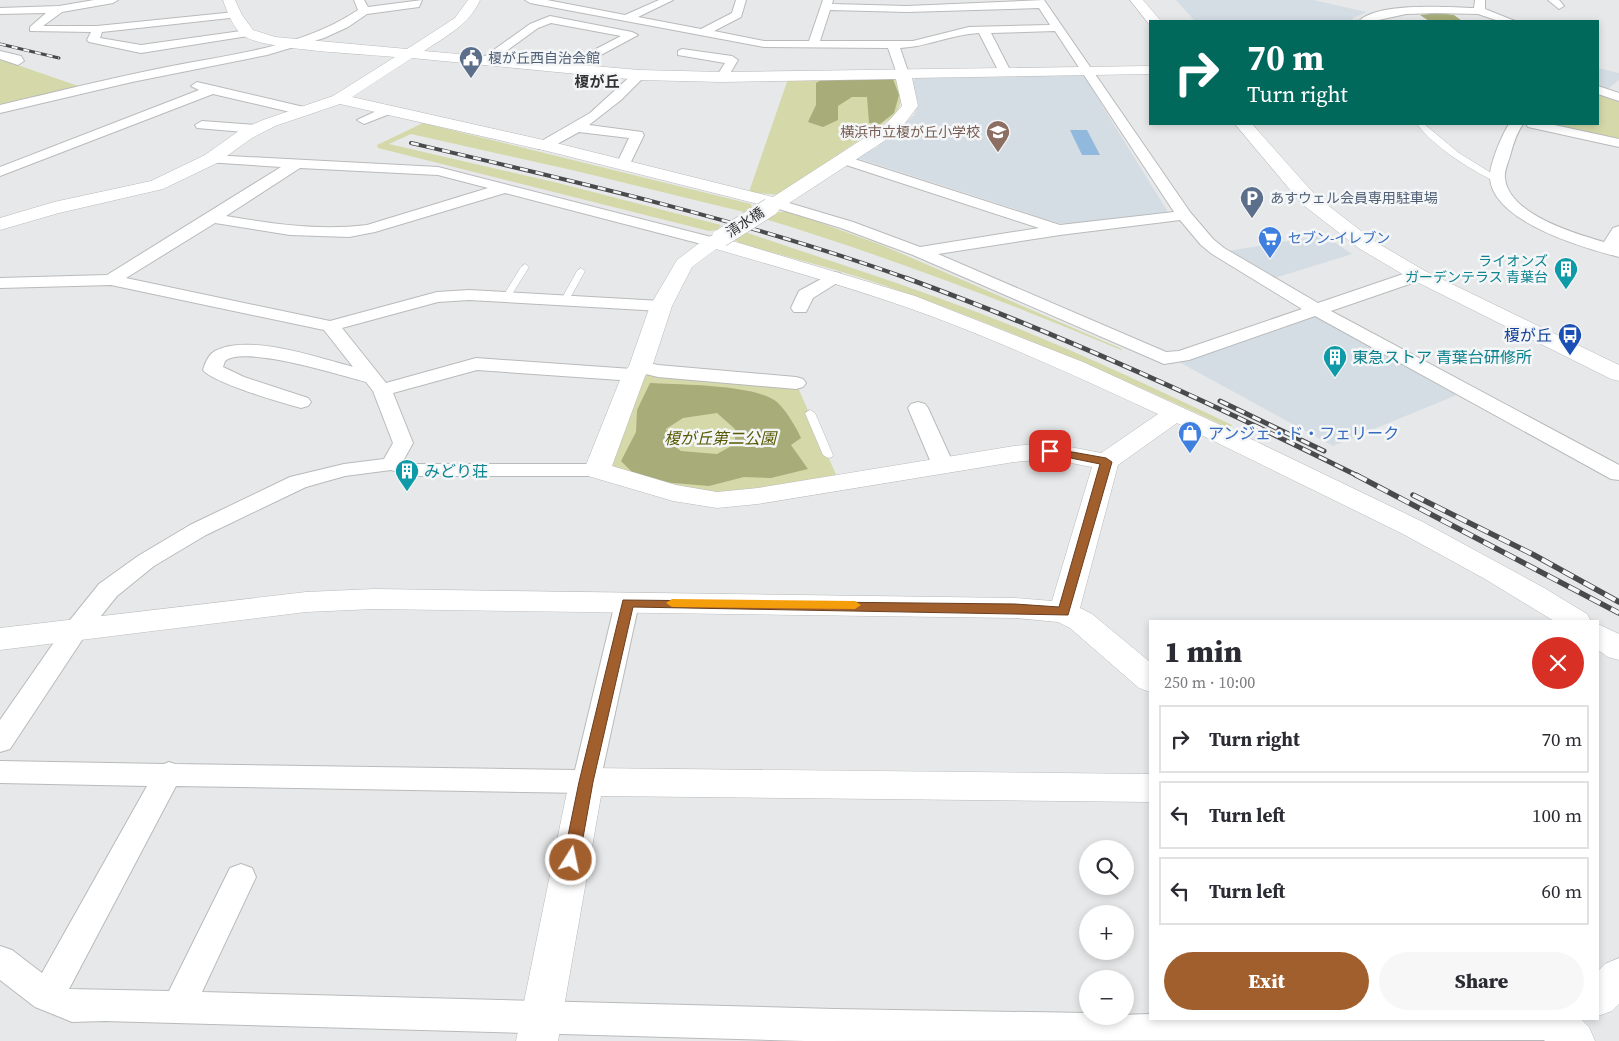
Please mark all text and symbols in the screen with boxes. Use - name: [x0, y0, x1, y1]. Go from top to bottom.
- text: 70 m: [1247, 34, 1324, 82]
- icon: right: [1164, 40, 1229, 105]
- public building icon: 榎が丘西自治会館: [458, 45, 484, 79]
- place label: 榎が丘西自治会館: [488, 48, 600, 68]
- district label: 榎が丘: [574, 71, 620, 92]
- text: Turn right: [1247, 79, 1348, 109]
- school or university icon: 横浜市立榎が丘小学校: [985, 119, 1011, 153]
- place label: 横浜市立榎が丘小学校: [840, 122, 980, 142]
- parking icon: あすウェル会員専用駐車場: [1239, 185, 1265, 219]
- place label: あすウェル会員専用駐車場: [1270, 188, 1438, 208]
- street label: 清水橋: [722, 202, 768, 242]
- supermarket icon: セブン-イレブン: [1257, 225, 1283, 259]
- place label: セブン-イレブン: [1288, 228, 1390, 248]
- place label: ライオンズ ガーデンテラス 青葉台: [1405, 251, 1548, 287]
- building icon: ライオンズ ガーデンテラス 青葉台: [1553, 256, 1579, 290]
- bus stop icon: 榎が丘: [1557, 322, 1583, 356]
- place label: 榎が丘: [1504, 324, 1552, 346]
- building icon: 東急ストア 青葉台研修所: [1322, 344, 1348, 378]
- place label: 東急ストア 青葉台研修所: [1352, 346, 1532, 368]
- shop icon: アンジェ・ド・フェリーク: [1177, 420, 1203, 454]
- place label: アンジェ・ド・フェリーク: [1208, 422, 1399, 444]
- park label: 榎が丘第二公園: [664, 427, 778, 449]
- pin: [1029, 430, 1071, 472]
- icon: arrive: [1036, 437, 1064, 465]
- building icon: みどり荘: [394, 458, 420, 492]
- place label: みどり荘: [424, 460, 488, 482]
- text: 1 min: [1164, 631, 1242, 672]
- button: close: [1532, 637, 1584, 689]
- text: 250 m · 10:00: [1164, 671, 1255, 693]
- icon: right: [1166, 725, 1194, 753]
- text: Turn right: [1209, 726, 1300, 752]
- text: 70 m: [1541, 726, 1582, 752]
- icon: left: [1166, 801, 1194, 829]
- text: Turn left: [1209, 802, 1285, 828]
- text: 100 m: [1532, 802, 1582, 828]
- position arrow: [544, 833, 596, 885]
- map controls: [1079, 840, 1134, 1025]
- button: search: [1079, 840, 1134, 895]
- icon: left: [1166, 877, 1194, 905]
- text: Turn left: [1209, 878, 1285, 904]
- text: 60 m: [1541, 878, 1582, 904]
- button: +: [1079, 905, 1134, 960]
- button: Exit: [1164, 952, 1369, 1010]
- button: Share: [1379, 952, 1584, 1010]
- button: −: [1079, 970, 1134, 1025]

